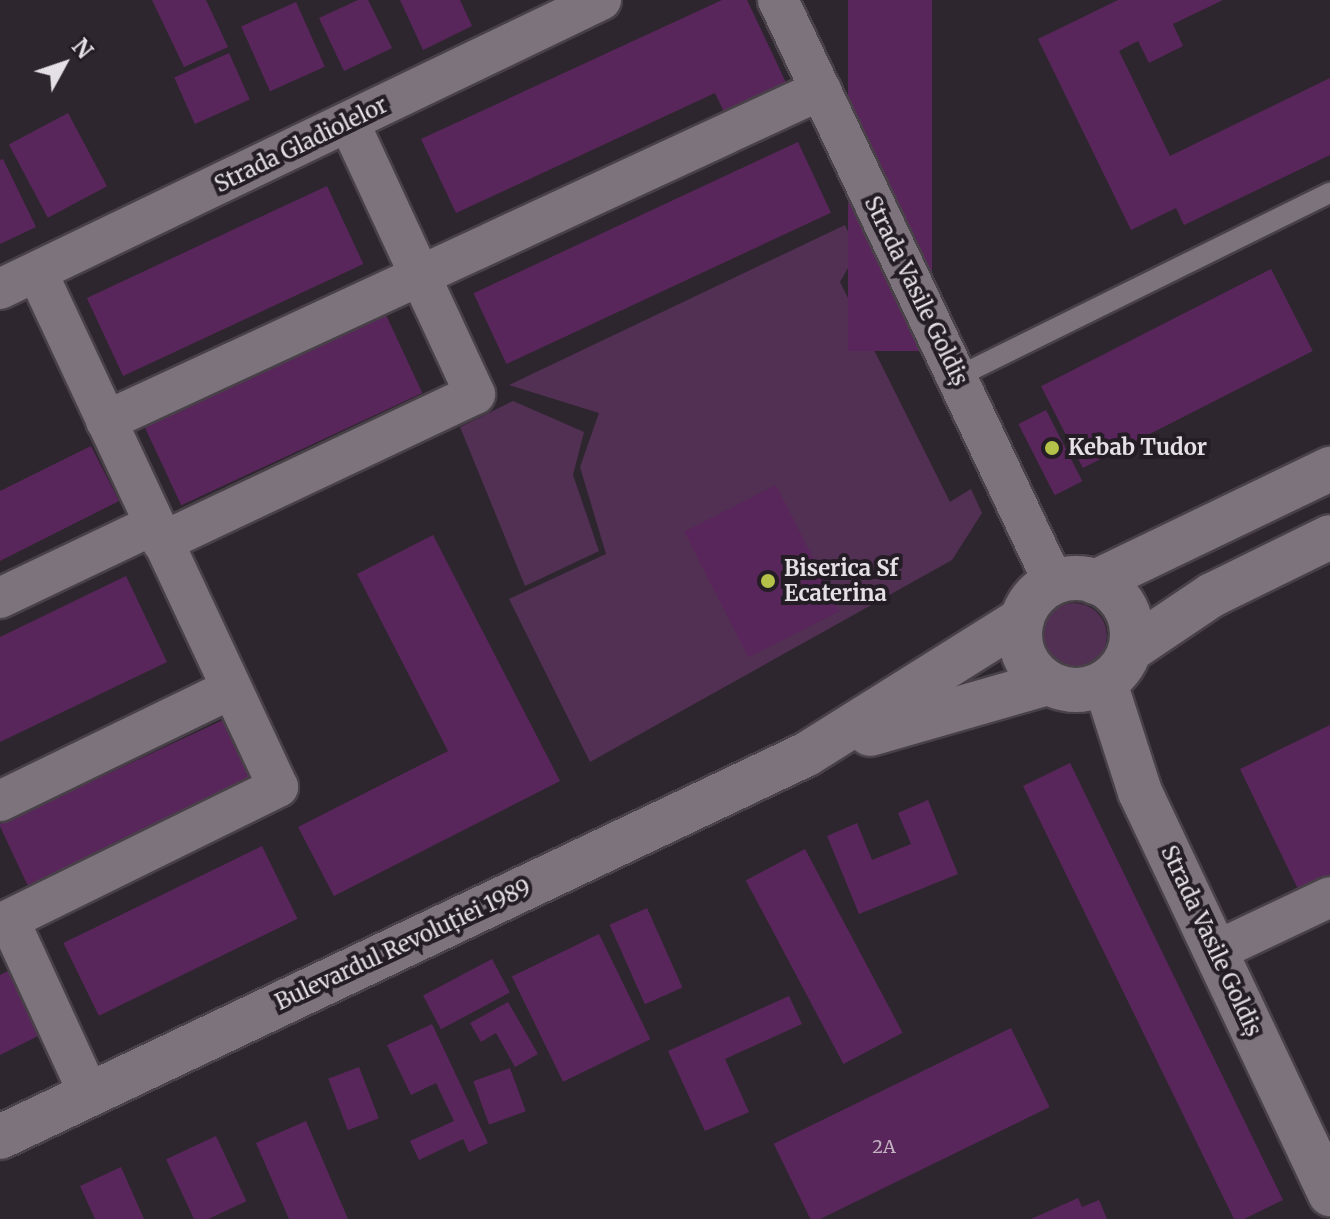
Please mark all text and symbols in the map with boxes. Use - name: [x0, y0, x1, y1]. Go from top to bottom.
- north arrow: [24, 24, 104, 104]
- text: N: [66, 33, 99, 64]
- street label: Strada Gladiolelor: [210, 92, 392, 198]
- street label: Strada Vasile Goldiș: [859, 192, 973, 390]
- place label: Kebab Tudor: [1068, 435, 1207, 461]
- marker: Kebab Tudor: [1043, 439, 1061, 457]
- place label: Biserica Sf Ecaterina: [784, 555, 898, 606]
- marker: Biserica Sf Ecaterina: [759, 572, 777, 590]
- street label: Strada Vasile Goldiș: [1155, 841, 1267, 1041]
- street label: Bulevardul Revoluției 1989: [271, 874, 535, 1016]
- house number: 2A: [872, 1136, 896, 1158]

